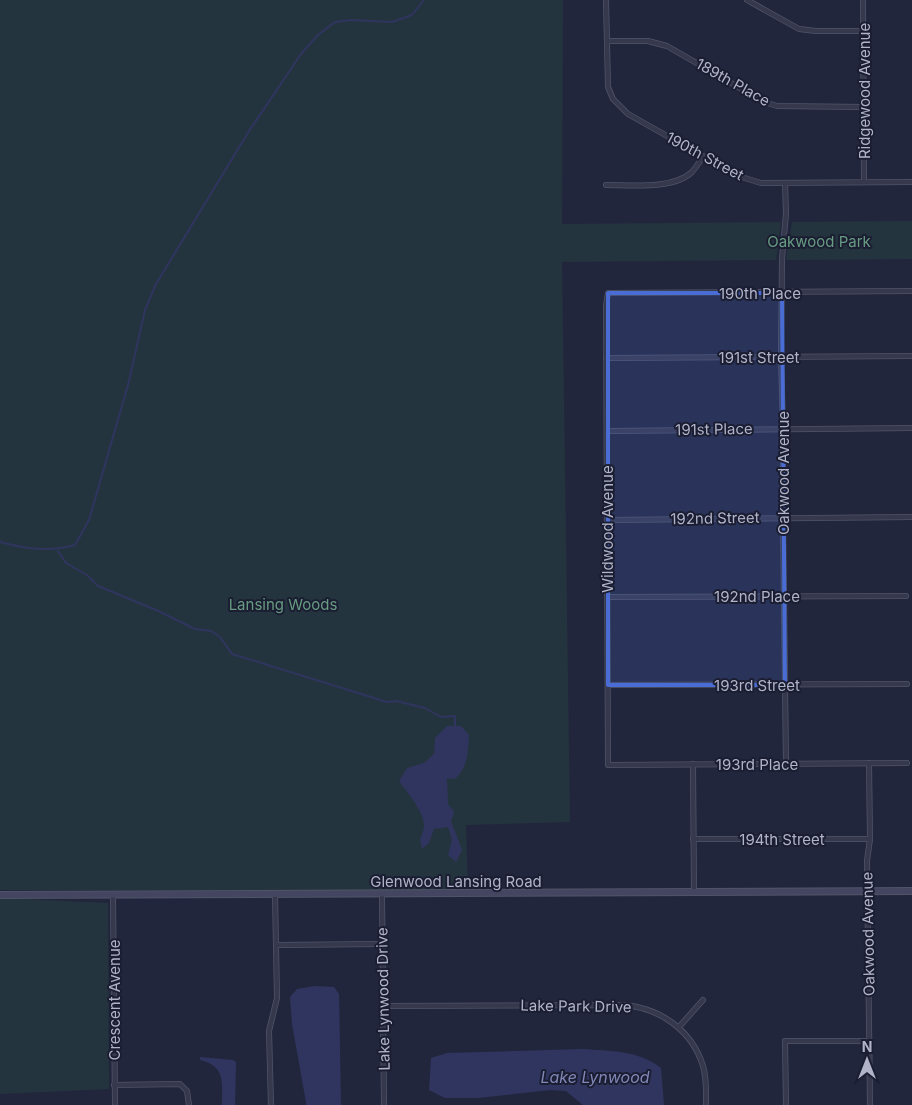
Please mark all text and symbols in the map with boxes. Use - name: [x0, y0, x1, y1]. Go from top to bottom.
- street label: Ridgewood Avenue: [855, 23, 874, 159]
- street label: 189th Place: [693, 54, 773, 110]
- street label: 190th Street: [663, 128, 747, 184]
- park label: Oakwood Park: [767, 232, 872, 251]
- street label: 190th Place: [719, 284, 801, 303]
- street label: 191st Street: [719, 348, 800, 367]
- street label: Oakwood Avenue: [774, 411, 793, 535]
- street label: 191st Place: [675, 419, 753, 439]
- street label: Wildwood Avenue: [598, 465, 617, 593]
- street label: 192nd Street: [670, 508, 760, 528]
- street label: 192nd Place: [714, 587, 800, 606]
- park label: Lansing Woods: [229, 595, 337, 614]
- street label: 193rd Street: [714, 676, 800, 695]
- street label: 193rd Place: [716, 755, 798, 774]
- street label: 194th Street: [739, 830, 825, 849]
- street label: Glenwood Lansing Road: [370, 872, 542, 891]
- street label: Oakwood Avenue: [857, 872, 879, 996]
- street label: Lake Lynwood Drive: [372, 927, 394, 1071]
- street label: Crescent Avenue: [105, 939, 124, 1061]
- street label: Lake Park Drive: [520, 996, 632, 1016]
- north arrow: [842, 1035, 892, 1085]
- text: N: [862, 1038, 872, 1055]
- water label: Lake Lynwood: [540, 1067, 650, 1087]

